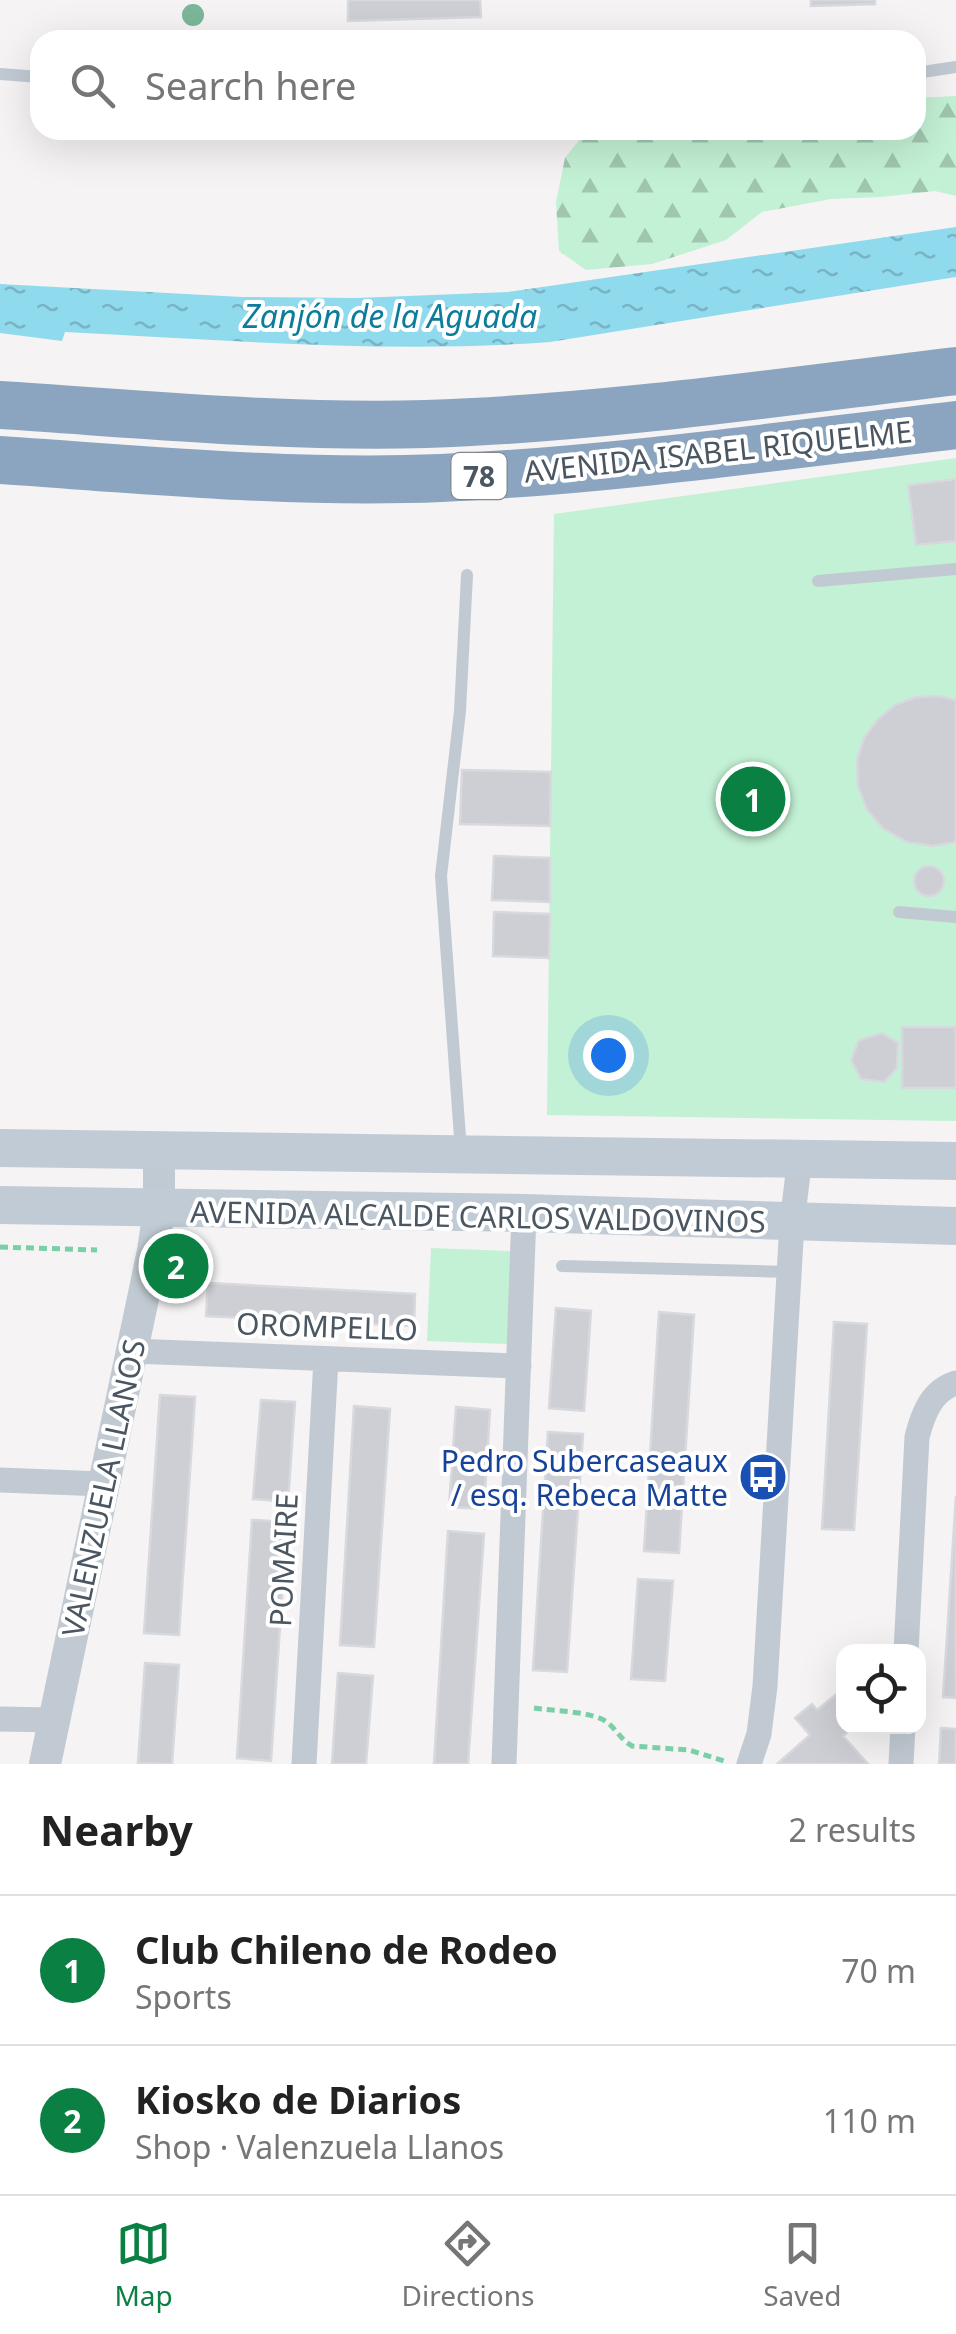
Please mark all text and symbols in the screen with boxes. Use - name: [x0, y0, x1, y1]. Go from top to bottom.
- search box: [30, 30, 926, 140]
- icon: search: [65, 58, 120, 113]
- text: Search here: [145, 59, 356, 111]
- water label: Zanjón de la Aguada: [242, 294, 537, 337]
- street label: AVENIDA ISABEL RIQUELME: [522, 410, 914, 492]
- road number: 78: [452, 453, 506, 499]
- pin: 1: [720, 762, 786, 836]
- your location: [583, 1030, 634, 1081]
- street label: AVENIDA ALCALDE CARLOS VALDOVINOS: [190, 1190, 766, 1242]
- pin: 2: [144, 1228, 208, 1304]
- street label: OROMPELLO: [235, 1302, 419, 1350]
- street label: VALENZUELA LLANOS: [51, 1336, 155, 1640]
- place label: Pedro Subercaseaux / esq. Rebeca Matte: [441, 1440, 728, 1515]
- bus stop icon: Pedro Subercaseaux / esq. Rebeca Matte: [737, 1451, 789, 1503]
- street label: POMAIRE: [259, 1492, 307, 1628]
- map controls: [836, 1644, 926, 1734]
- button: locate: [836, 1644, 926, 1734]
- text: Nearby: [40, 1801, 193, 1858]
- text: 2 results: [789, 1808, 916, 1851]
- text: Club Chileno de Rodeo: [135, 1923, 558, 1975]
- text: 1: [63, 1949, 82, 1992]
- text: 70 m: [841, 1949, 916, 1992]
- text: Sports: [135, 1975, 232, 2018]
- text: Kiosko de Diarios: [135, 2073, 461, 2125]
- text: 2: [63, 2099, 82, 2142]
- text: 110 m: [823, 2099, 916, 2142]
- text: Shop · Valenzuela Llanos: [135, 2125, 504, 2168]
- tab: Map: [114, 2216, 173, 2314]
- tab: Directions: [402, 2216, 534, 2314]
- tab: Saved: [763, 2216, 842, 2314]

